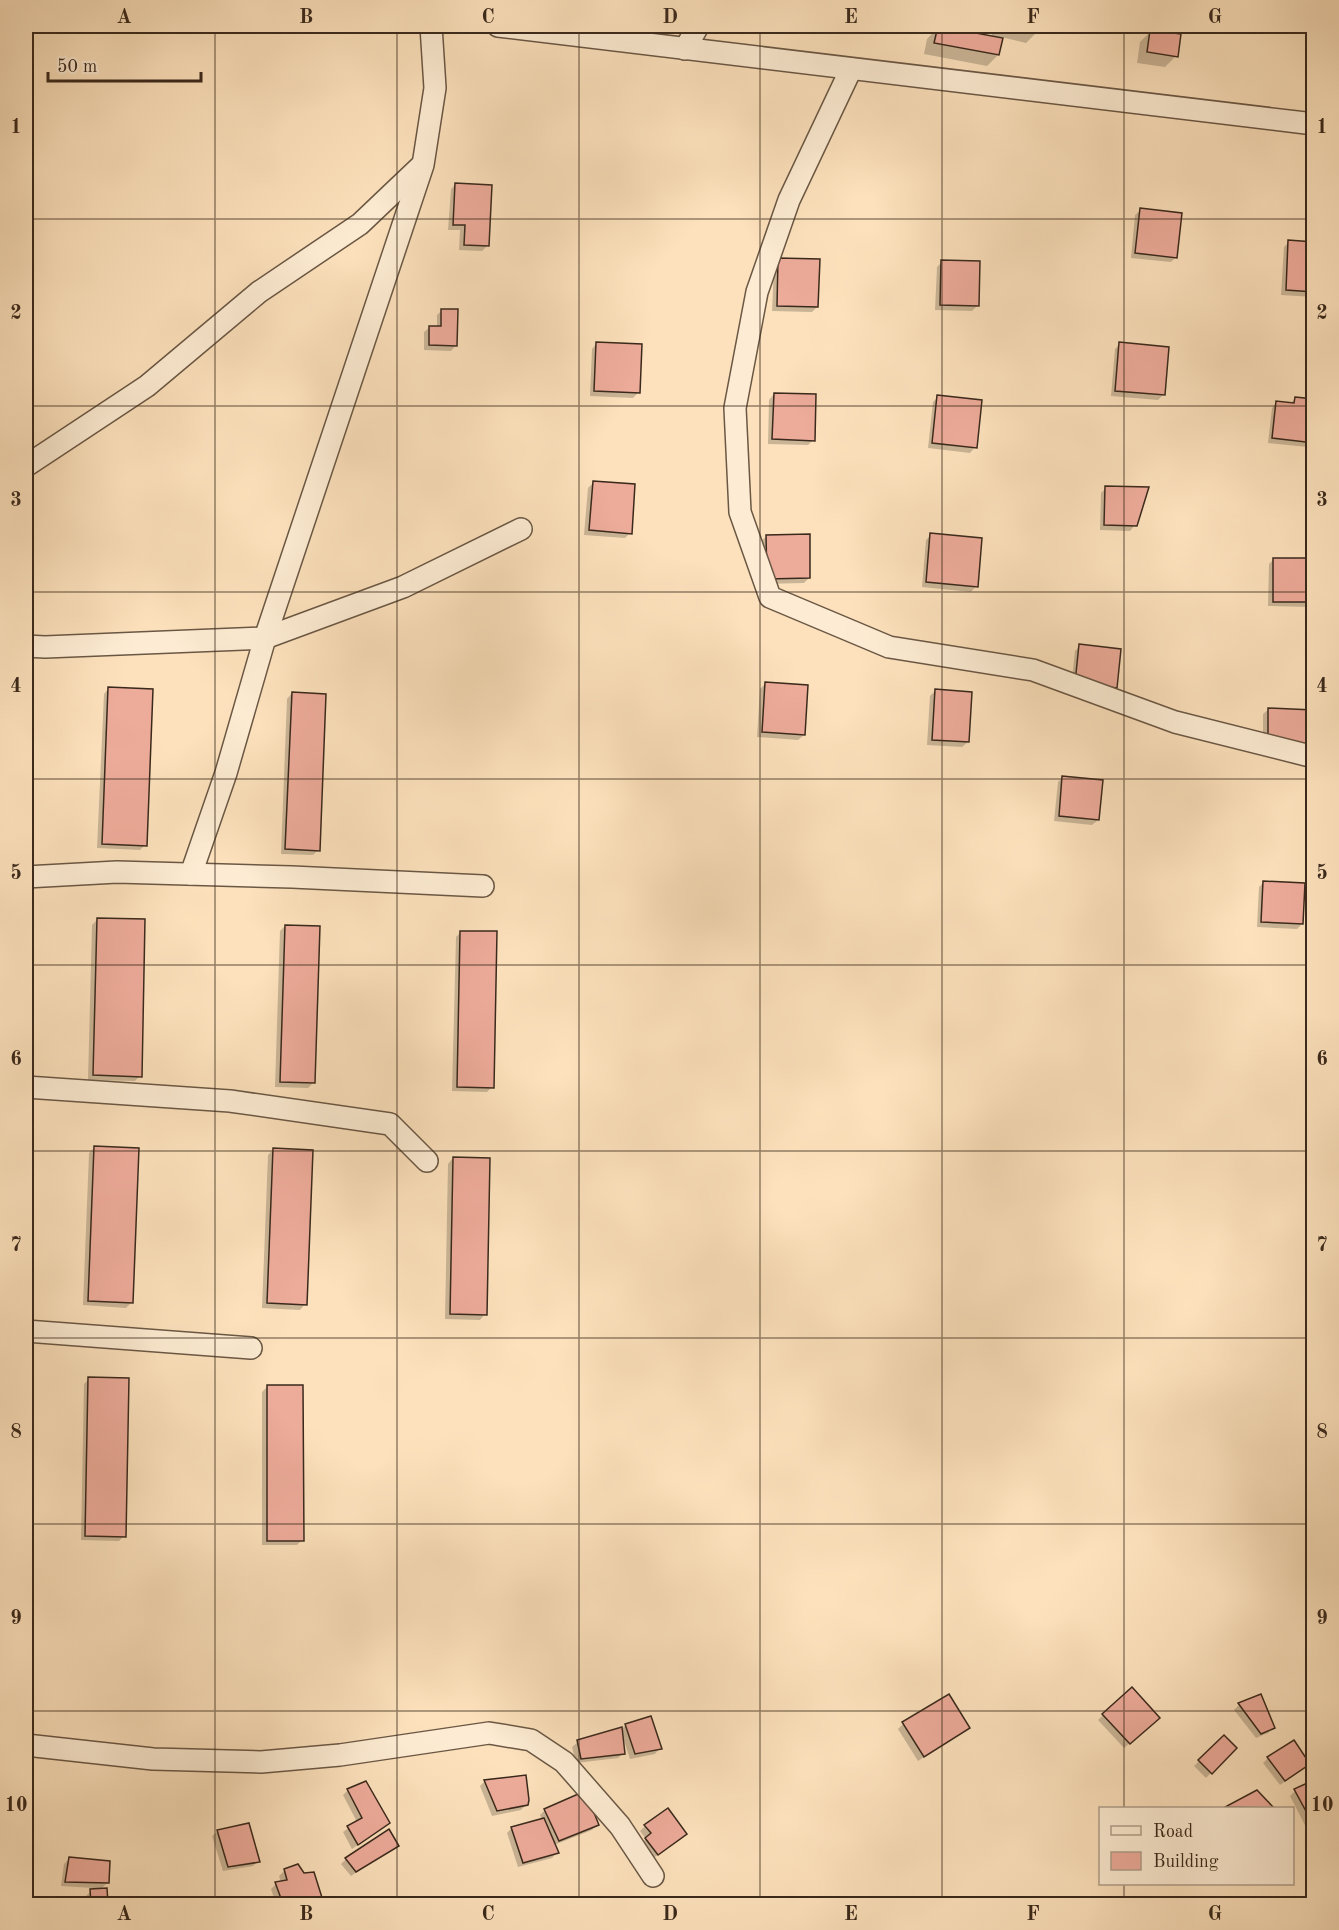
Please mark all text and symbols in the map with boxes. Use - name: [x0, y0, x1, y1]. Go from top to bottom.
- text: A: [116, 8, 132, 28]
- text: B: [299, 8, 313, 28]
- text: C: [481, 8, 495, 28]
- text: D: [662, 8, 678, 28]
- text: E: [844, 8, 858, 28]
- text: F: [1026, 8, 1040, 28]
- text: G: [1208, 8, 1222, 28]
- scale bar: [48, 45, 201, 83]
- text: 50 m: [57, 58, 97, 76]
- text: 1: [10, 118, 22, 138]
- text: 1: [1316, 118, 1328, 138]
- text: 2: [10, 304, 22, 324]
- text: 2: [1316, 304, 1328, 324]
- text: 3: [10, 491, 22, 511]
- text: 3: [1316, 491, 1328, 511]
- text: 4: [10, 677, 22, 697]
- text: 4: [1316, 677, 1328, 697]
- text: 5: [10, 863, 22, 884]
- text: 5: [1316, 863, 1328, 884]
- text: 6: [10, 1050, 22, 1070]
- text: 6: [1316, 1050, 1328, 1070]
- text: 7: [10, 1236, 22, 1256]
- text: 7: [1316, 1236, 1328, 1256]
- text: 8: [10, 1423, 22, 1443]
- text: 8: [1316, 1423, 1328, 1443]
- text: 9: [10, 1609, 22, 1629]
- text: 9: [1316, 1609, 1328, 1629]
- text: 10: [4, 1796, 28, 1816]
- text: 10: [1310, 1796, 1334, 1816]
- legend: [1099, 1807, 1294, 1885]
- text: Road: [1153, 1823, 1193, 1841]
- text: Building: [1153, 1853, 1219, 1871]
- text: A: [116, 1905, 132, 1925]
- text: B: [299, 1905, 313, 1925]
- text: C: [481, 1905, 495, 1925]
- text: D: [662, 1905, 678, 1925]
- text: E: [844, 1905, 858, 1925]
- text: F: [1026, 1905, 1040, 1925]
- text: G: [1208, 1905, 1222, 1925]

